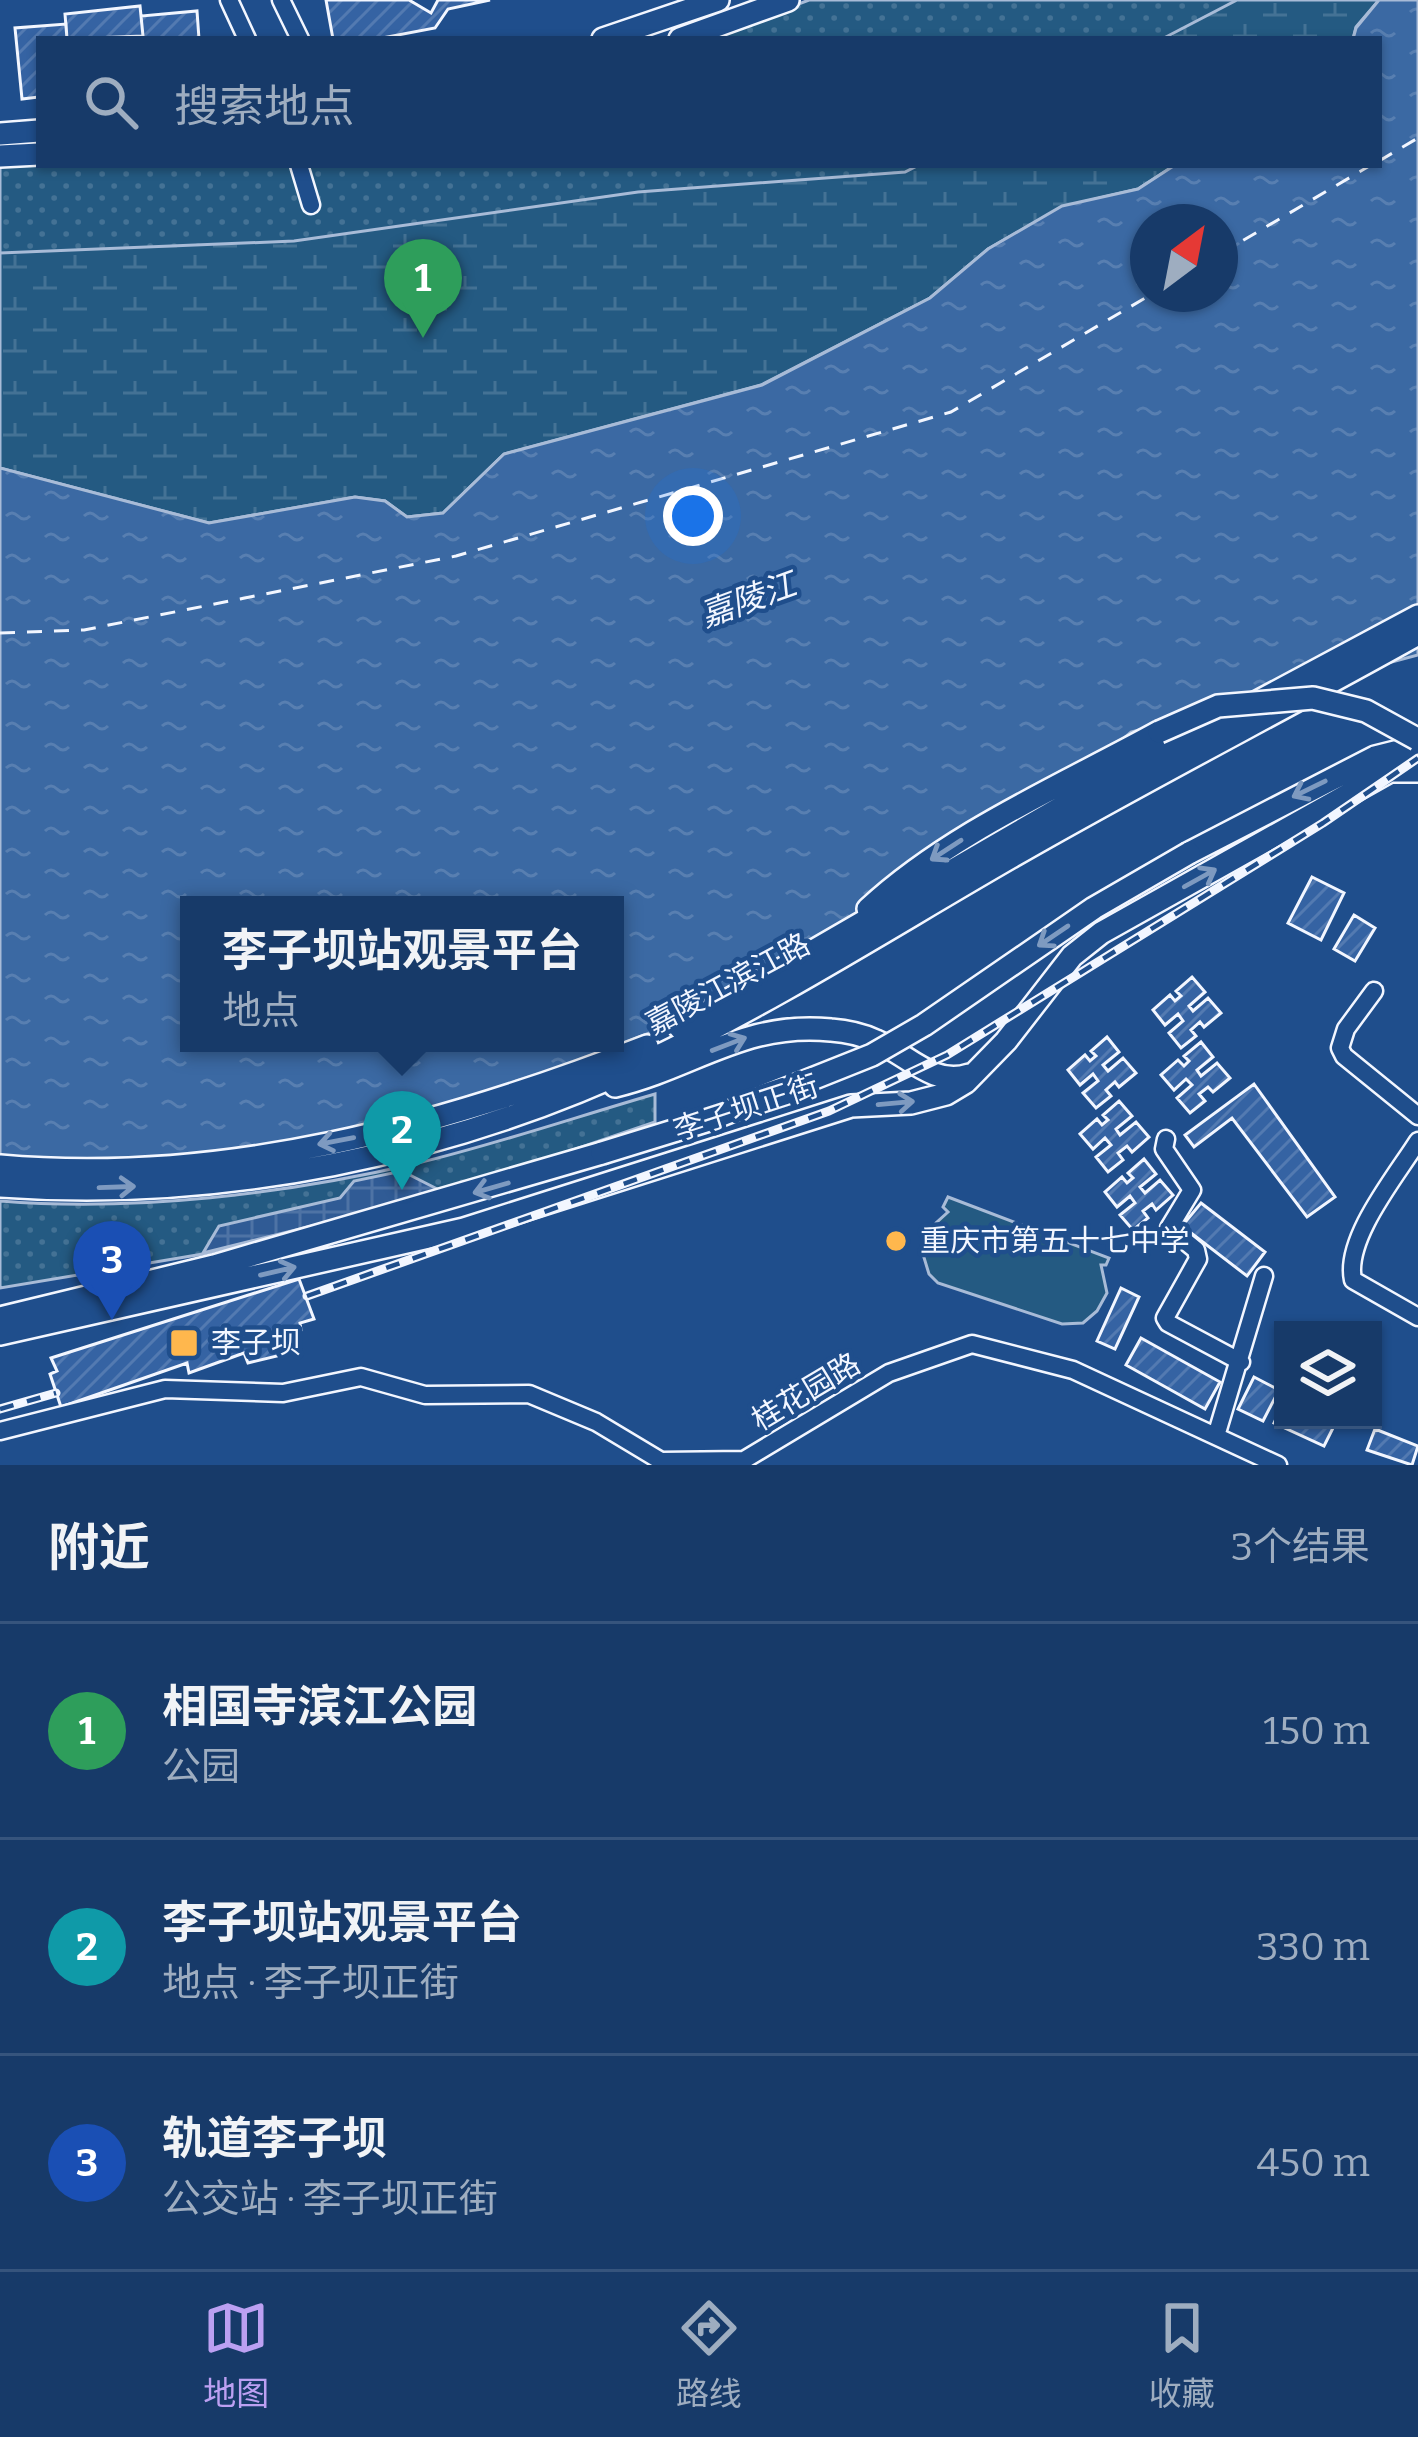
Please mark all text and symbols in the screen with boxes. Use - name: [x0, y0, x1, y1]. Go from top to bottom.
- search box: [36, 36, 1382, 168]
- icon: search: [78, 69, 144, 135]
- text: 搜索地点: [174, 80, 354, 134]
- north arrow: [1130, 204, 1238, 312]
- pin: 1: [384, 239, 462, 338]
- your location: [663, 486, 723, 546]
- water label: 嘉陵江: [695, 563, 804, 636]
- one-way arrow: [1292, 779, 1328, 801]
- one-way arrow: [930, 838, 964, 863]
- one-way arrow: [1182, 865, 1217, 889]
- popup: [180, 896, 624, 1052]
- one-way arrow: [1037, 923, 1071, 948]
- text: 李子坝站观景平台: [222, 924, 582, 978]
- street label: 嘉陵江滨江路: [640, 926, 816, 1042]
- text: 地点: [222, 988, 300, 1034]
- one-way arrow: [710, 1031, 747, 1053]
- street label: 李子坝正街: [669, 1068, 823, 1148]
- pin: 2: [363, 1091, 441, 1190]
- one-way arrow: [876, 1091, 915, 1114]
- one-way arrow: [318, 1131, 356, 1154]
- one-way arrow: [97, 1175, 136, 1198]
- one-way arrow: [472, 1178, 510, 1200]
- pin: 3: [73, 1221, 151, 1320]
- place label: 重庆市第五十七中学: [920, 1223, 1190, 1259]
- marker: 重庆市第五十七中学: [883, 1228, 909, 1254]
- one-way arrow: [258, 1258, 296, 1281]
- map controls: [1274, 1321, 1382, 1429]
- button: layers: [1274, 1321, 1382, 1429]
- place label: 李子坝: [211, 1325, 301, 1361]
- marker: 李子坝: [168, 1327, 200, 1359]
- street label: 桂花园路: [745, 1346, 867, 1438]
- text: 附近: [48, 1517, 150, 1579]
- text: 3个结果: [1231, 1524, 1370, 1570]
- text: 相国寺滨江公园: [162, 1680, 477, 1734]
- text: 1: [79, 1708, 95, 1754]
- text: 150 m: [1263, 1708, 1370, 1754]
- text: 公园: [162, 1744, 240, 1790]
- text: 李子坝站观景平台: [162, 1896, 522, 1950]
- text: 2: [76, 1924, 98, 1970]
- text: 330 m: [1256, 1924, 1370, 1970]
- text: 地点 · 李子坝正街: [162, 1960, 459, 2006]
- text: 轨道李子坝: [162, 2112, 387, 2166]
- text: 3: [76, 2140, 98, 2186]
- text: 450 m: [1256, 2140, 1370, 2186]
- text: 公交站 · 李子坝正街: [162, 2176, 498, 2222]
- tab: 地图: [203, 2295, 269, 2415]
- tab: 路线: [676, 2295, 742, 2415]
- tab: 收藏: [1149, 2295, 1215, 2415]

